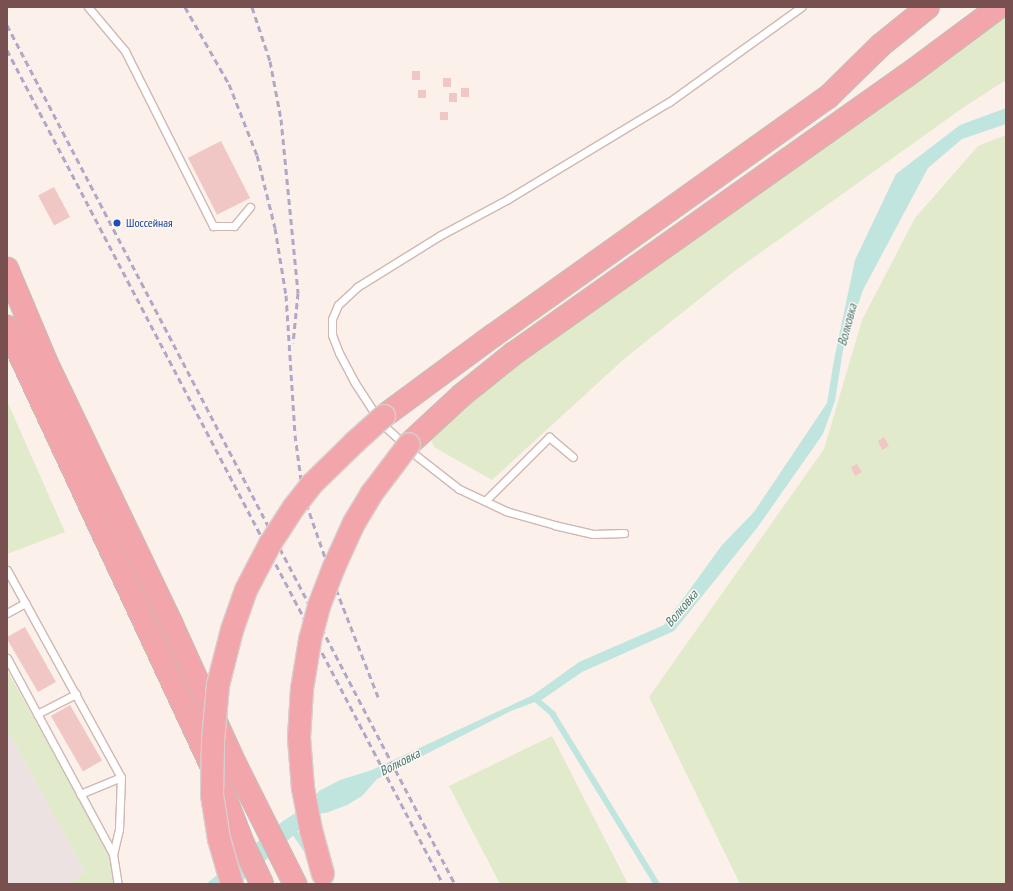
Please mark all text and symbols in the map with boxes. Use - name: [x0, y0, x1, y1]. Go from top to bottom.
- place label: Шоссейная: [126, 216, 173, 230]
- marker: Шоссейная: [111, 217, 123, 229]
- water label: Волковка: [835, 302, 861, 348]
- water label: Волковка: [662, 587, 702, 631]
- water label: Волковка: [377, 746, 423, 780]

